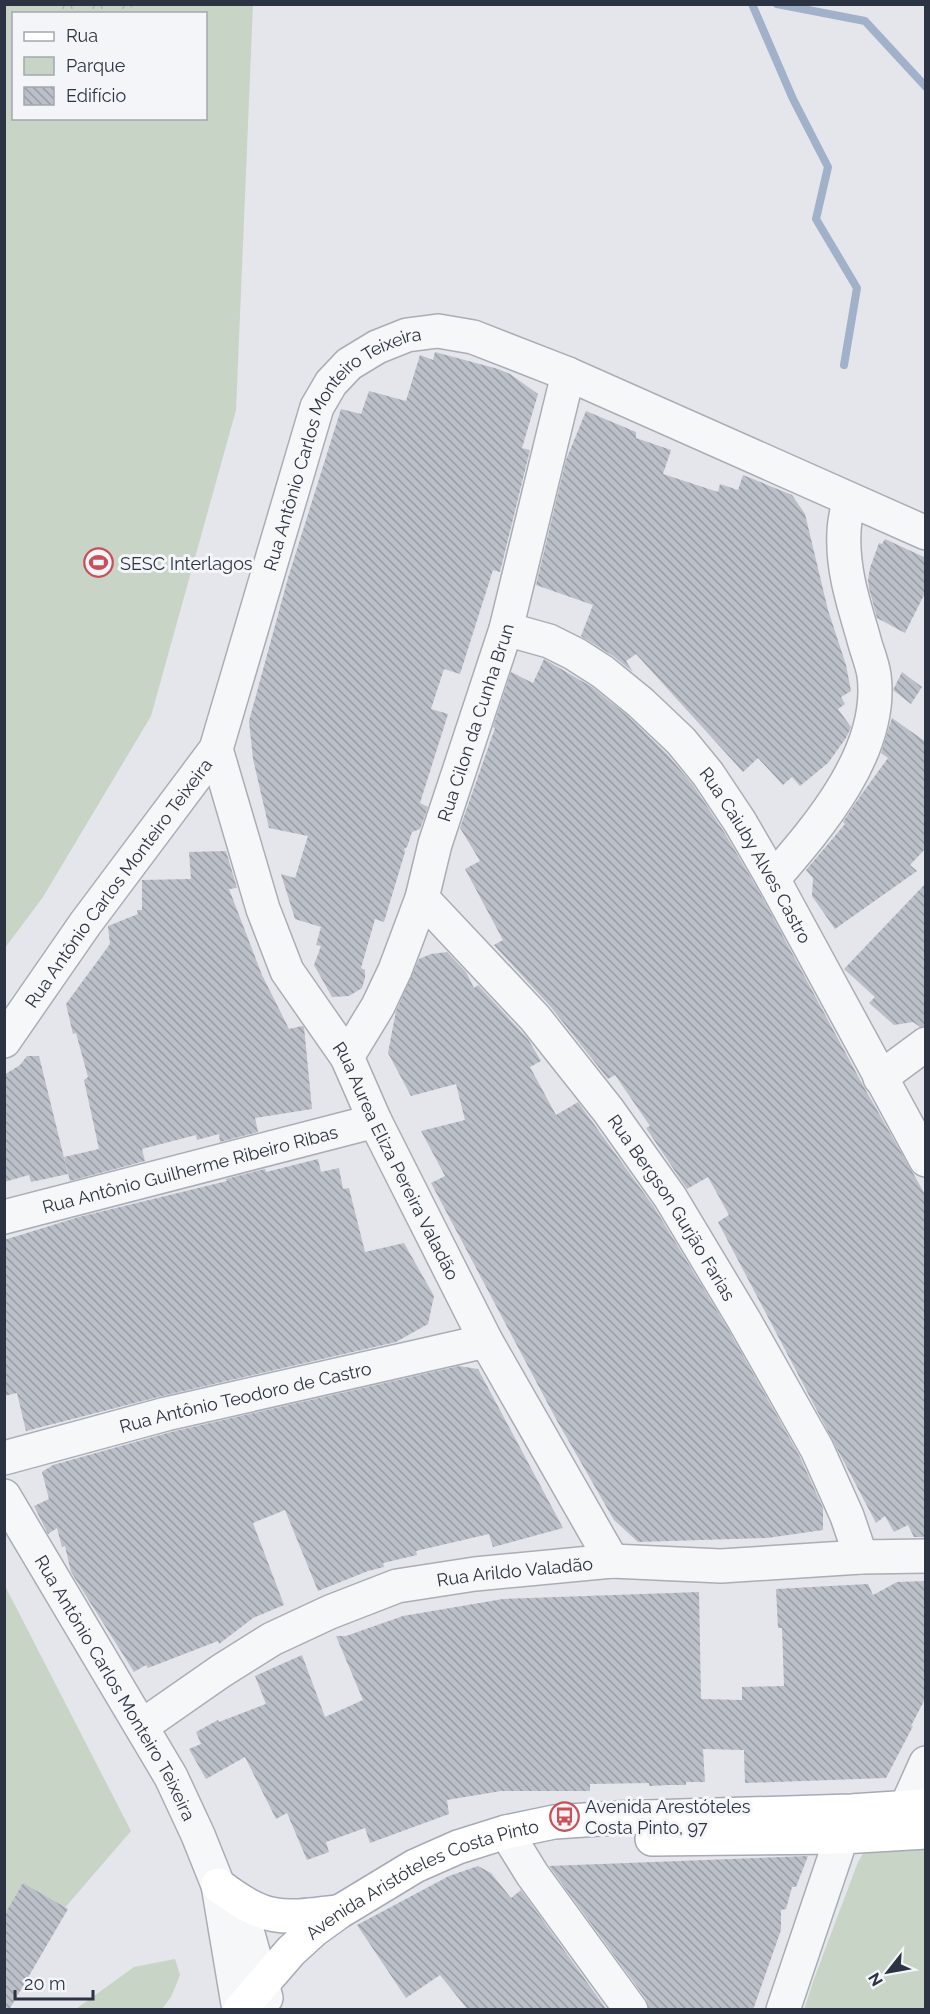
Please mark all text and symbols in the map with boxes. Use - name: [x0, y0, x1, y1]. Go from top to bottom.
- legend: [12, 12, 207, 120]
- text: Rua: [66, 25, 98, 46]
- text: Parque: [66, 55, 126, 76]
- text: Edifício: [66, 85, 126, 106]
- street label: Rua Antônio Carlos Monteiro Teixeira: [259, 323, 422, 573]
- sports icon: SESC Interlagos: [83, 547, 115, 579]
- place label: SESC Interlagos: [120, 553, 253, 574]
- street label: Rua Cilon da Cunha Brun: [433, 621, 517, 824]
- street label: Rua Antônio Carlos Monteiro Teixeira: [20, 754, 216, 1011]
- street label: Rua Caiuby Alves Castro: [696, 762, 816, 947]
- street label: Rua Aurea Eliza Pereira Valadão: [329, 1037, 464, 1283]
- street label: Rua Bergson Gurjão Farias: [604, 1110, 740, 1305]
- street label: Rua Antônio Guilherme Ribeiro Ribas: [40, 1121, 340, 1217]
- street label: Rua Antônio Teodoro de Castro: [117, 1357, 374, 1437]
- street label: Rua Antônio Carlos Monteiro Teixeira: [31, 1551, 200, 1824]
- street label: Rua Arildo Valadão: [435, 1552, 594, 1590]
- place label: Avenida Arestóteles Costa Pinto, 97: [585, 1796, 751, 1838]
- bus stop icon: Avenida Arestóteles Costa Pinto, 97: [548, 1800, 580, 1832]
- street label: Avenida Aristóteles Costa Pinto: [301, 1815, 541, 1943]
- north arrow: [858, 1942, 918, 2002]
- scale bar: [15, 1963, 93, 2001]
- text: N: [864, 1969, 887, 1990]
- text: 20 m: [24, 1973, 66, 1994]

